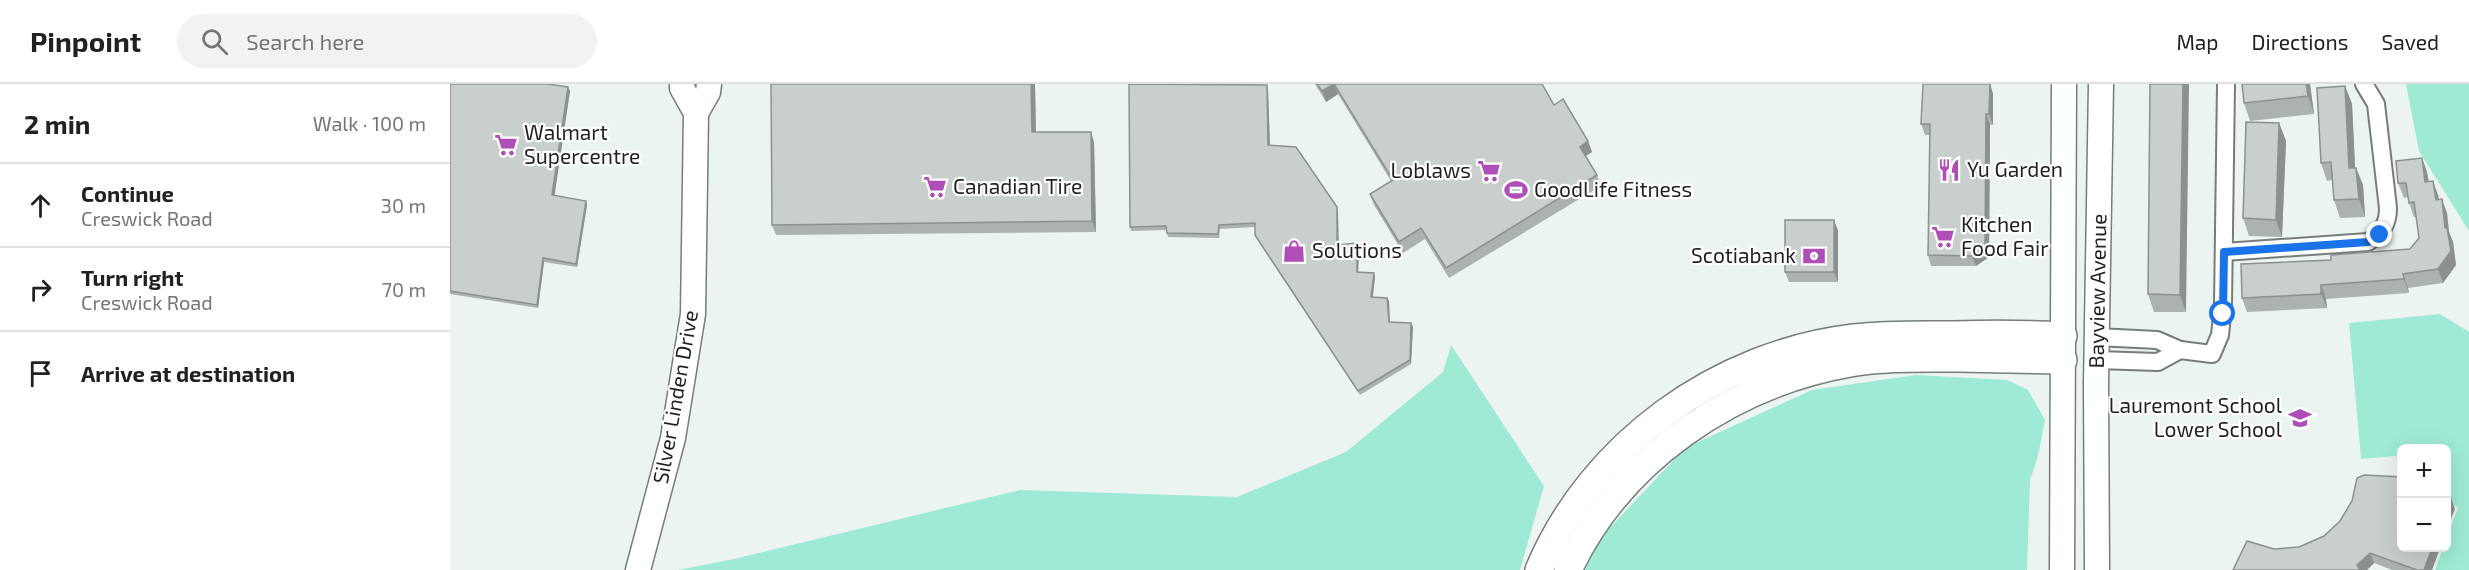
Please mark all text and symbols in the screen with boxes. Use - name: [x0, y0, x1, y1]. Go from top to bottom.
- search box: [177, 14, 597, 68]
- text: Pinpoint: [30, 24, 141, 58]
- icon: search: [198, 25, 231, 58]
- text: Search here: [246, 28, 364, 54]
- text: Map: [2176, 29, 2219, 54]
- text: Directions: [2252, 29, 2348, 54]
- text: Saved: [2381, 29, 2439, 54]
- text: 2 min: [24, 108, 90, 139]
- text: Walk · 100 m: [313, 111, 426, 135]
- place label: Walmart Supercentre: [524, 119, 640, 168]
- supermarket icon: Walmart Supercentre: [493, 132, 519, 158]
- place label: Yu Garden: [1967, 156, 2063, 181]
- place label: Loblaws: [1391, 157, 1471, 182]
- restaurant icon: Yu Garden: [1936, 157, 1962, 183]
- supermarket icon: Loblaws: [1476, 158, 1502, 184]
- place label: Canadian Tire: [953, 173, 1082, 198]
- supermarket icon: Canadian Tire: [922, 174, 948, 200]
- place label: GoodLife Fitness: [1534, 176, 1692, 201]
- sports icon: GoodLife Fitness: [1503, 177, 1529, 203]
- text: Continue: [81, 180, 174, 206]
- icon: ahead: [24, 189, 57, 222]
- text: 30 m: [381, 193, 426, 217]
- text: Creswick Road: [81, 206, 213, 230]
- place label: Kitchen Food Fair: [1961, 211, 2049, 260]
- street label: Bayview Avenue: [2083, 213, 2110, 369]
- route end: [2366, 221, 2392, 247]
- supermarket icon: Kitchen Food Fair: [1930, 224, 1956, 250]
- place label: Solutions: [1312, 237, 1402, 262]
- shop icon: Solutions: [1281, 238, 1307, 264]
- place label: Scotiabank: [1691, 242, 1796, 267]
- bank icon: Scotiabank: [1801, 243, 1827, 269]
- text: Turn right: [81, 264, 183, 290]
- icon: right: [24, 273, 57, 306]
- text: 70 m: [382, 277, 426, 301]
- text: Creswick Road: [81, 290, 213, 314]
- route start: [2209, 300, 2235, 326]
- street label: Silver Linden Drive: [647, 308, 702, 486]
- icon: arrive: [24, 357, 57, 390]
- text: Arrive at destination: [81, 360, 295, 386]
- place label: Lauremont School Lower School: [2109, 392, 2283, 441]
- school or university icon: Lauremont School Lower School: [2287, 405, 2313, 431]
- map controls: [2397, 444, 2451, 552]
- button: +: [2397, 444, 2451, 498]
- button: −: [2397, 498, 2451, 552]

